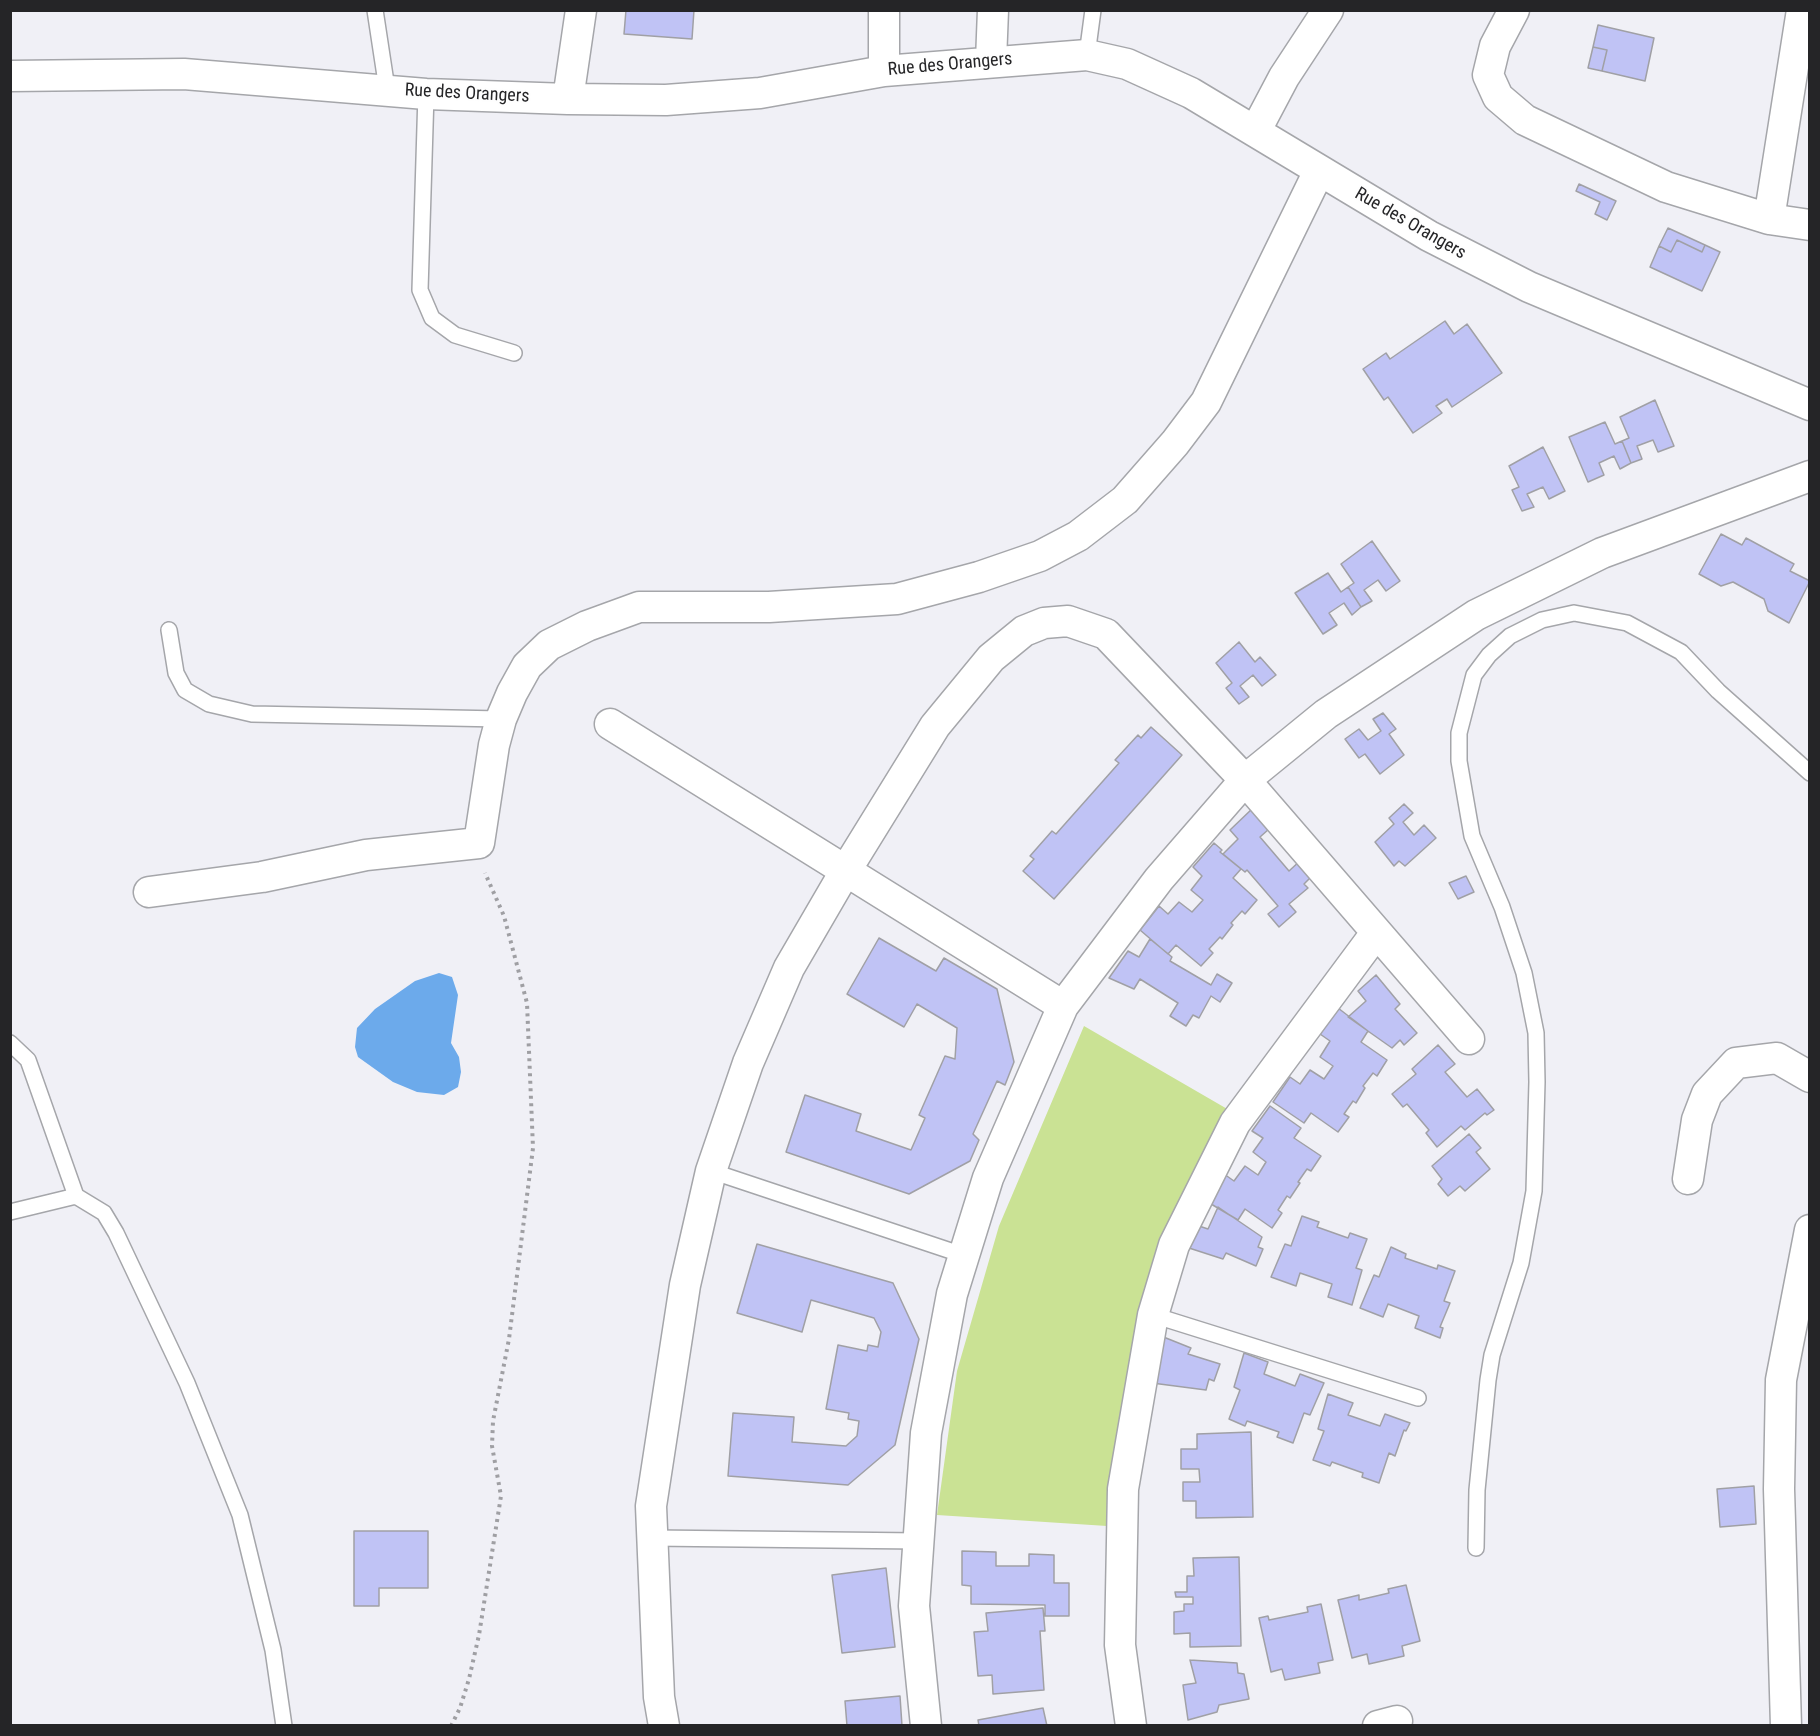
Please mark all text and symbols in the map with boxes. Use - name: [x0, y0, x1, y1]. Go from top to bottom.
- street label: Rue des Orangers: [887, 49, 1013, 81]
- street label: Rue des Orangers: [404, 80, 530, 108]
- street label: Rue des Orangers: [1351, 183, 1469, 265]

